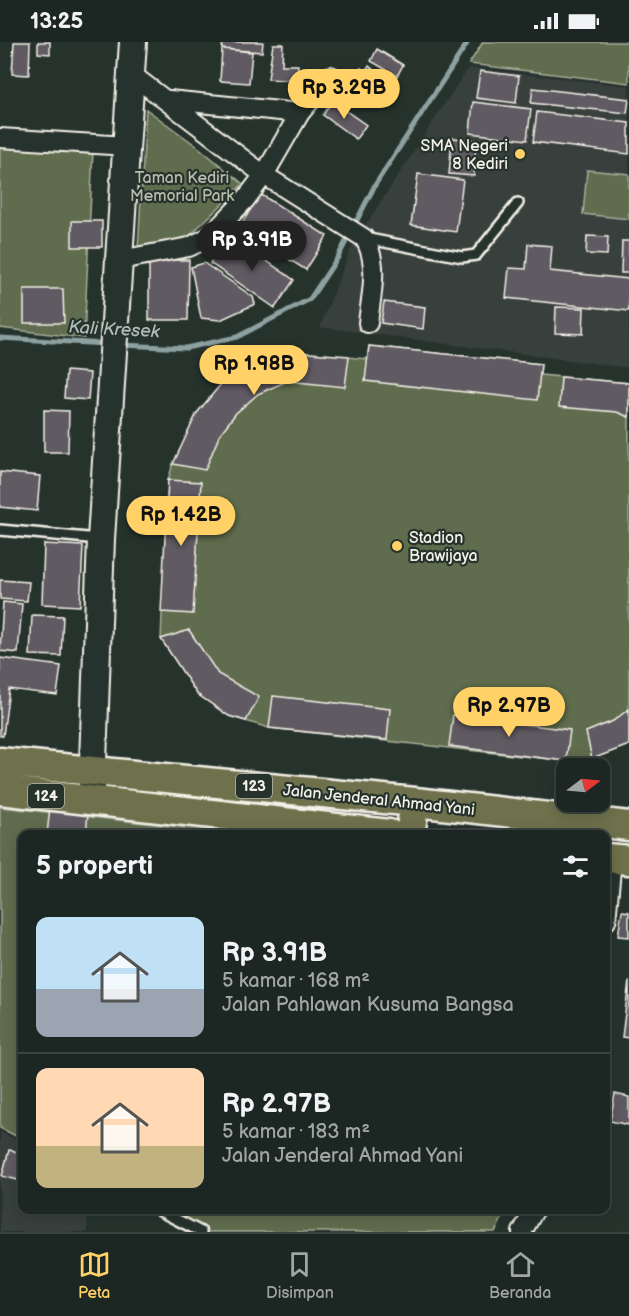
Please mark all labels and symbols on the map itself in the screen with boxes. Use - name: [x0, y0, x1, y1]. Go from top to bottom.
- pin: Rp 3.29B: [282, 69, 406, 120]
- place label: SMA Negeri 8 Kediri: [421, 137, 508, 174]
- marker: SMA Negeri 8 Kediri: [513, 147, 527, 161]
- park label: Taman Kediri Memorial Park: [130, 169, 234, 206]
- pin: Rp 3.91B: [190, 221, 314, 272]
- water label: Kali Kresek: [68, 317, 161, 342]
- pin: Rp 1.98B: [192, 345, 316, 396]
- pin: Rp 1.42B: [119, 496, 243, 547]
- place label: Stadion Brawijaya: [409, 529, 478, 566]
- marker: Stadion Brawijaya: [390, 539, 404, 553]
- pin: Rp 2.97B: [447, 687, 571, 738]
- north arrow: [556, 758, 610, 812]
- road number: 123: [236, 774, 272, 798]
- street label: Jalan Jenderal Ahmad Yani: [282, 781, 476, 820]
- road number: 124: [28, 784, 64, 808]

